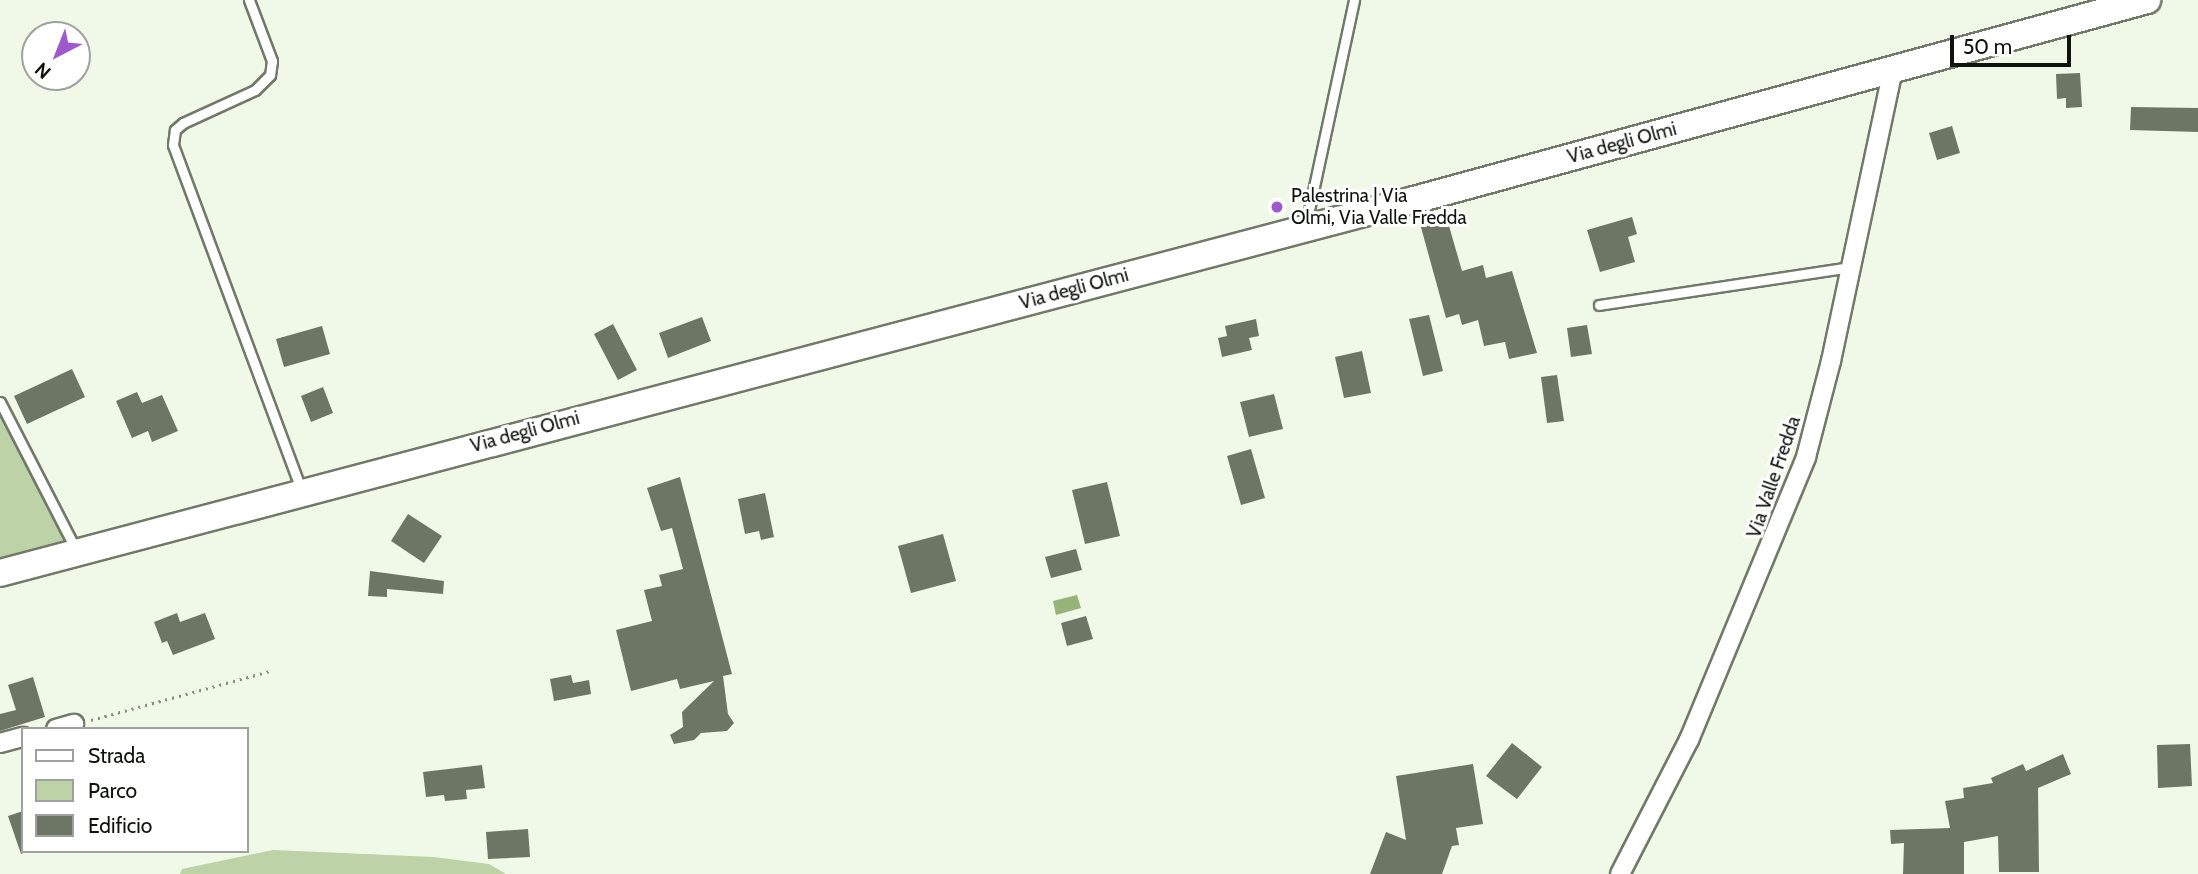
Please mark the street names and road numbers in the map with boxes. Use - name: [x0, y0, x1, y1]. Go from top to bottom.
- street label: Via degli Olmi: [1565, 117, 1679, 169]
- street label: Via degli Olmi: [1017, 263, 1131, 315]
- street label: Via degli Olmi: [468, 406, 582, 458]
- street label: Via Valle Fredda: [1742, 413, 1806, 541]

